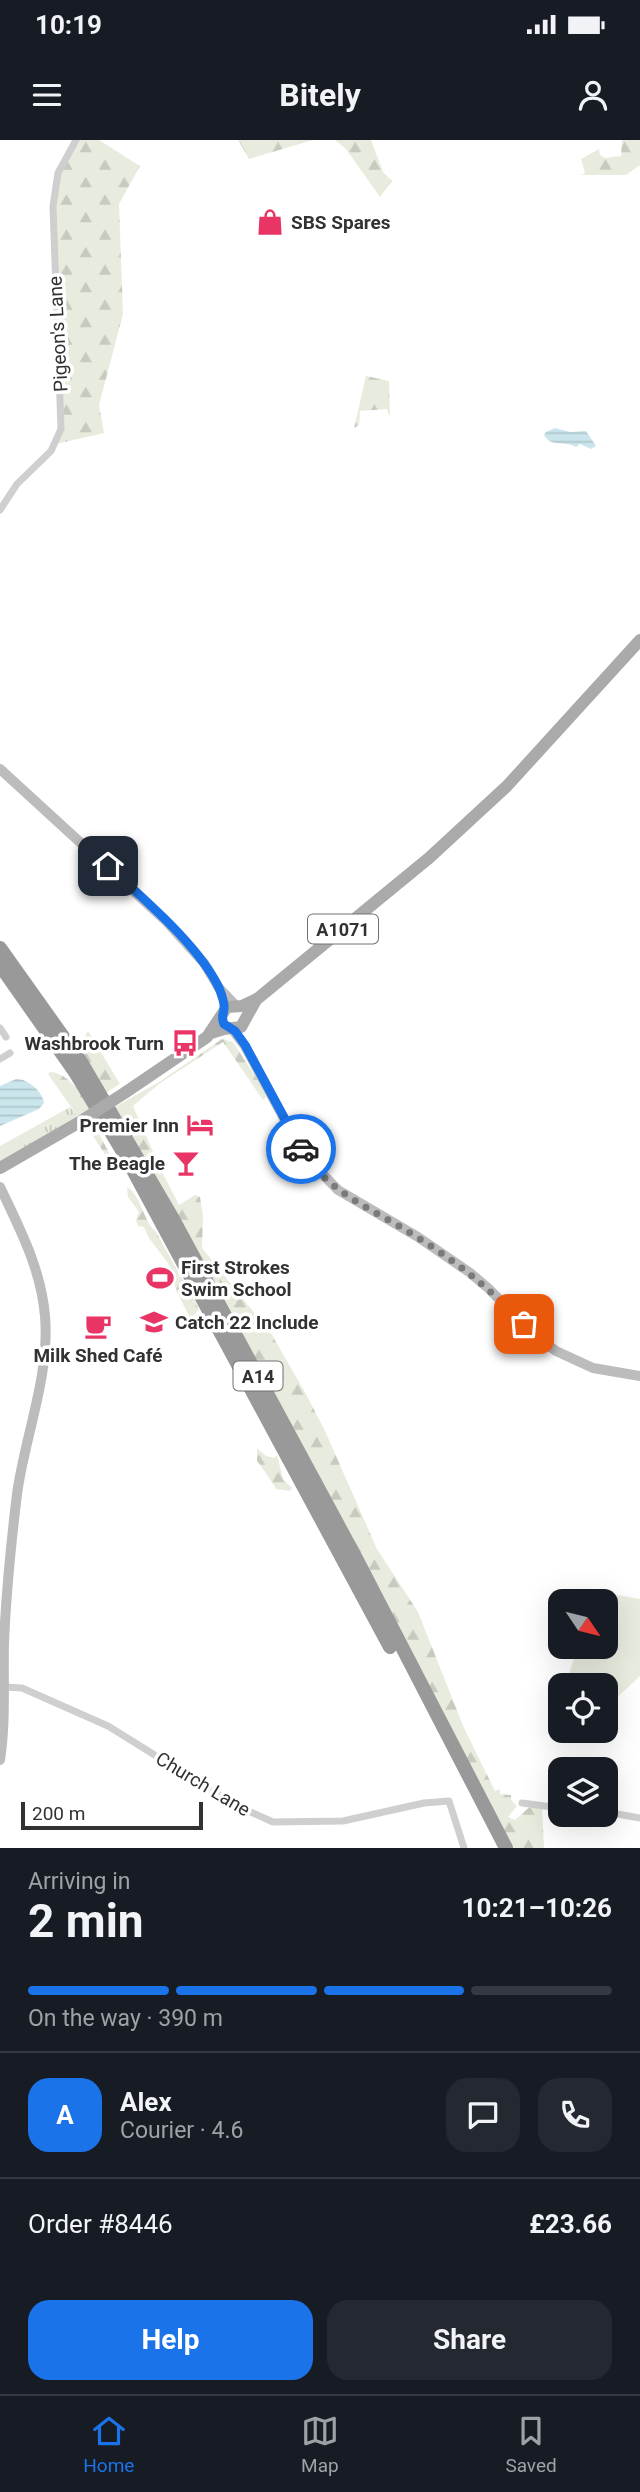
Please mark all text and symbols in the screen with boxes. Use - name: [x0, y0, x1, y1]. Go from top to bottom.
- text: 10:19: [35, 10, 102, 40]
- icon: menu: [28, 76, 66, 114]
- text: Bitely: [279, 76, 361, 114]
- icon: person: [574, 76, 612, 114]
- shop icon: SBS Spares: [255, 207, 285, 237]
- place label: SBS Spares: [291, 211, 391, 234]
- street label: Pigeon's Lane: [43, 276, 73, 392]
- pin: [78, 836, 138, 896]
- icon: home: [89, 847, 127, 885]
- road number: A1071: [308, 914, 378, 944]
- bus stop icon: Washbrook Turn: [170, 1028, 200, 1058]
- place label: Washbrook Turn: [25, 1032, 164, 1055]
- hotel icon: Premier Inn: [185, 1110, 215, 1140]
- place label: Premier Inn: [79, 1114, 179, 1137]
- courier: [266, 1114, 336, 1184]
- icon: car: [282, 1130, 320, 1168]
- bar icon: The Beagle: [171, 1148, 201, 1178]
- place label: The Beagle: [69, 1152, 165, 1175]
- place label: First Strokes Swim School: [181, 1256, 292, 1301]
- sports icon: First Strokes Swim School: [145, 1263, 175, 1293]
- pin: [494, 1294, 554, 1354]
- icon: bag: [505, 1305, 543, 1343]
- school or university icon: Catch 22 Include: [139, 1307, 169, 1337]
- cafe icon: Milk Shed Café: [83, 1311, 113, 1341]
- place label: Catch 22 Include: [175, 1311, 319, 1334]
- place label: Milk Shed Café: [33, 1344, 163, 1367]
- road number: A14: [233, 1362, 282, 1391]
- north arrow: [548, 1589, 618, 1659]
- map controls: [548, 1589, 618, 1827]
- button: locate: [548, 1673, 618, 1743]
- street label: Church Lane: [152, 1747, 254, 1821]
- button: layers: [548, 1757, 618, 1827]
- scale bar: [21, 1799, 203, 1831]
- text: 200 m: [32, 1802, 85, 1825]
- text: Arriving in: [28, 1868, 131, 1895]
- text: 10:21–10:26: [462, 1893, 612, 1923]
- text: 2 min: [28, 1894, 144, 1948]
- text: On the way · 390 m: [28, 2005, 223, 2032]
- button: chat: [446, 2078, 520, 2152]
- button: phone: [538, 2078, 612, 2152]
- text: Alex: [120, 2087, 172, 2117]
- text: A: [56, 2100, 74, 2130]
- text: Courier · 4.6: [120, 2117, 243, 2144]
- text: Order #8446: [28, 2209, 173, 2239]
- text: £23.66: [529, 2209, 612, 2239]
- button: Help: [28, 2300, 313, 2380]
- button: Share: [327, 2300, 612, 2380]
- tab: Home: [83, 2412, 134, 2477]
- tab: Map: [301, 2412, 339, 2477]
- tab: Saved: [505, 2412, 557, 2477]

